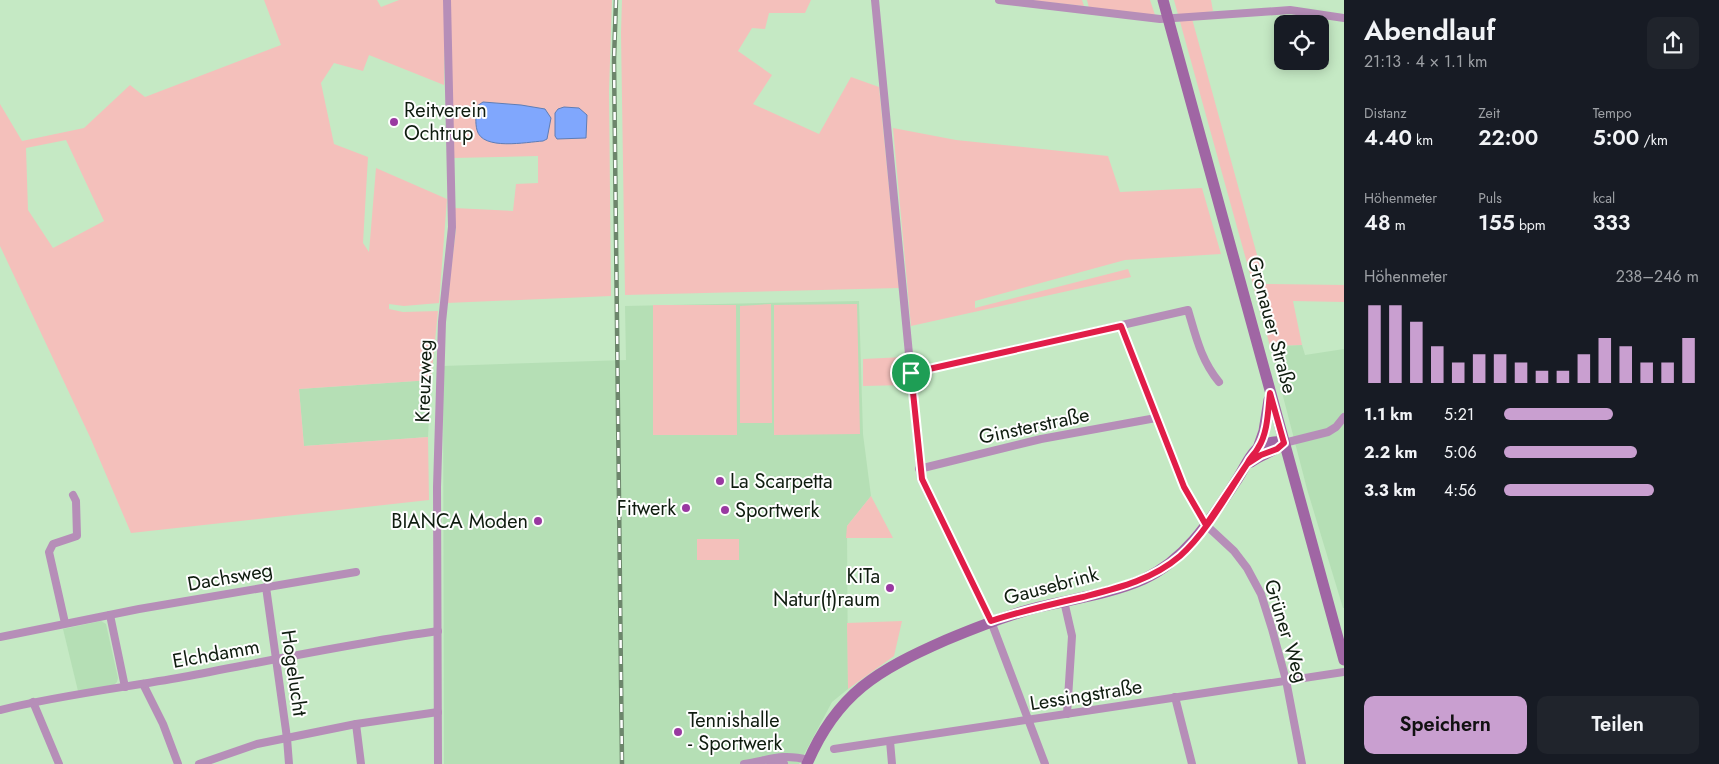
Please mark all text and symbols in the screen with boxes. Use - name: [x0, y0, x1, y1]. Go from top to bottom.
- text: Abendlauf: [1364, 10, 1495, 51]
- map controls: [1274, 15, 1329, 70]
- button: locate: [1274, 15, 1329, 70]
- button: share: [1647, 17, 1699, 69]
- text: 21:13 · 4 × 1.1 km: [1364, 50, 1487, 73]
- place label: Reitverein Ochtrup: [404, 96, 487, 148]
- text: Distanz: [1364, 103, 1407, 123]
- text: Zeit: [1478, 103, 1500, 123]
- text: Tempo: [1593, 103, 1632, 123]
- marker: Reitverein Ochtrup: [388, 116, 400, 128]
- text: 4.40: [1364, 123, 1412, 153]
- text: 22:00: [1478, 123, 1538, 153]
- text: 5:00: [1593, 123, 1639, 153]
- text: km: [1412, 130, 1433, 150]
- text: /km: [1639, 130, 1668, 150]
- text: Höhenmeter: [1364, 188, 1437, 208]
- text: Puls: [1478, 188, 1502, 208]
- text: kcal: [1593, 188, 1615, 208]
- text: 48: [1364, 208, 1391, 238]
- text: 155: [1478, 208, 1515, 238]
- text: 333: [1593, 208, 1630, 238]
- text: m: [1391, 215, 1406, 235]
- text: bpm: [1515, 215, 1546, 235]
- street label: Gronauer Straße: [1240, 253, 1304, 397]
- text: Höhenmeter: [1364, 265, 1448, 288]
- text: 238–246 m: [1616, 265, 1699, 288]
- street label: Kreuzweg: [408, 339, 440, 423]
- pin: [890, 352, 932, 394]
- icon: arrive: [897, 359, 925, 387]
- street label: Ginsterstraße: [976, 400, 1092, 452]
- text: 1.1 km: [1364, 403, 1413, 426]
- text: 5:21: [1444, 403, 1474, 426]
- text: 2.2 km: [1364, 441, 1417, 464]
- text: 5:06: [1444, 441, 1477, 464]
- place label: La Scarpetta: [730, 467, 833, 496]
- marker: La Scarpetta: [714, 475, 726, 487]
- text: 3.3 km: [1364, 479, 1416, 502]
- text: 4:56: [1444, 479, 1476, 502]
- place label: Fitwerk: [617, 494, 676, 523]
- place label: Sportwerk: [735, 496, 819, 525]
- marker: Fitwerk: [680, 502, 692, 514]
- marker: Sportwerk: [719, 504, 731, 516]
- place label: BIANCA Moden: [391, 507, 528, 536]
- marker: BIANCA Moden: [532, 515, 544, 527]
- street label: Dachsweg: [185, 555, 275, 599]
- street label: Gausebrink: [1001, 559, 1102, 613]
- place label: KiTa Natur(t)raum: [773, 562, 880, 614]
- street label: Grüner Weg: [1257, 576, 1315, 686]
- marker: KiTa Natur(t)raum: [884, 582, 896, 594]
- street label: Hogelucht: [274, 628, 314, 718]
- street label: Elchdamm: [170, 632, 262, 676]
- street label: Lessingstraße: [1028, 672, 1144, 718]
- button: Speichern: [1364, 696, 1527, 754]
- button: Teilen: [1537, 696, 1699, 754]
- place label: Tennishalle - Sportwerk: [688, 706, 783, 758]
- marker: Tennishalle - Sportwerk: [672, 726, 684, 738]

